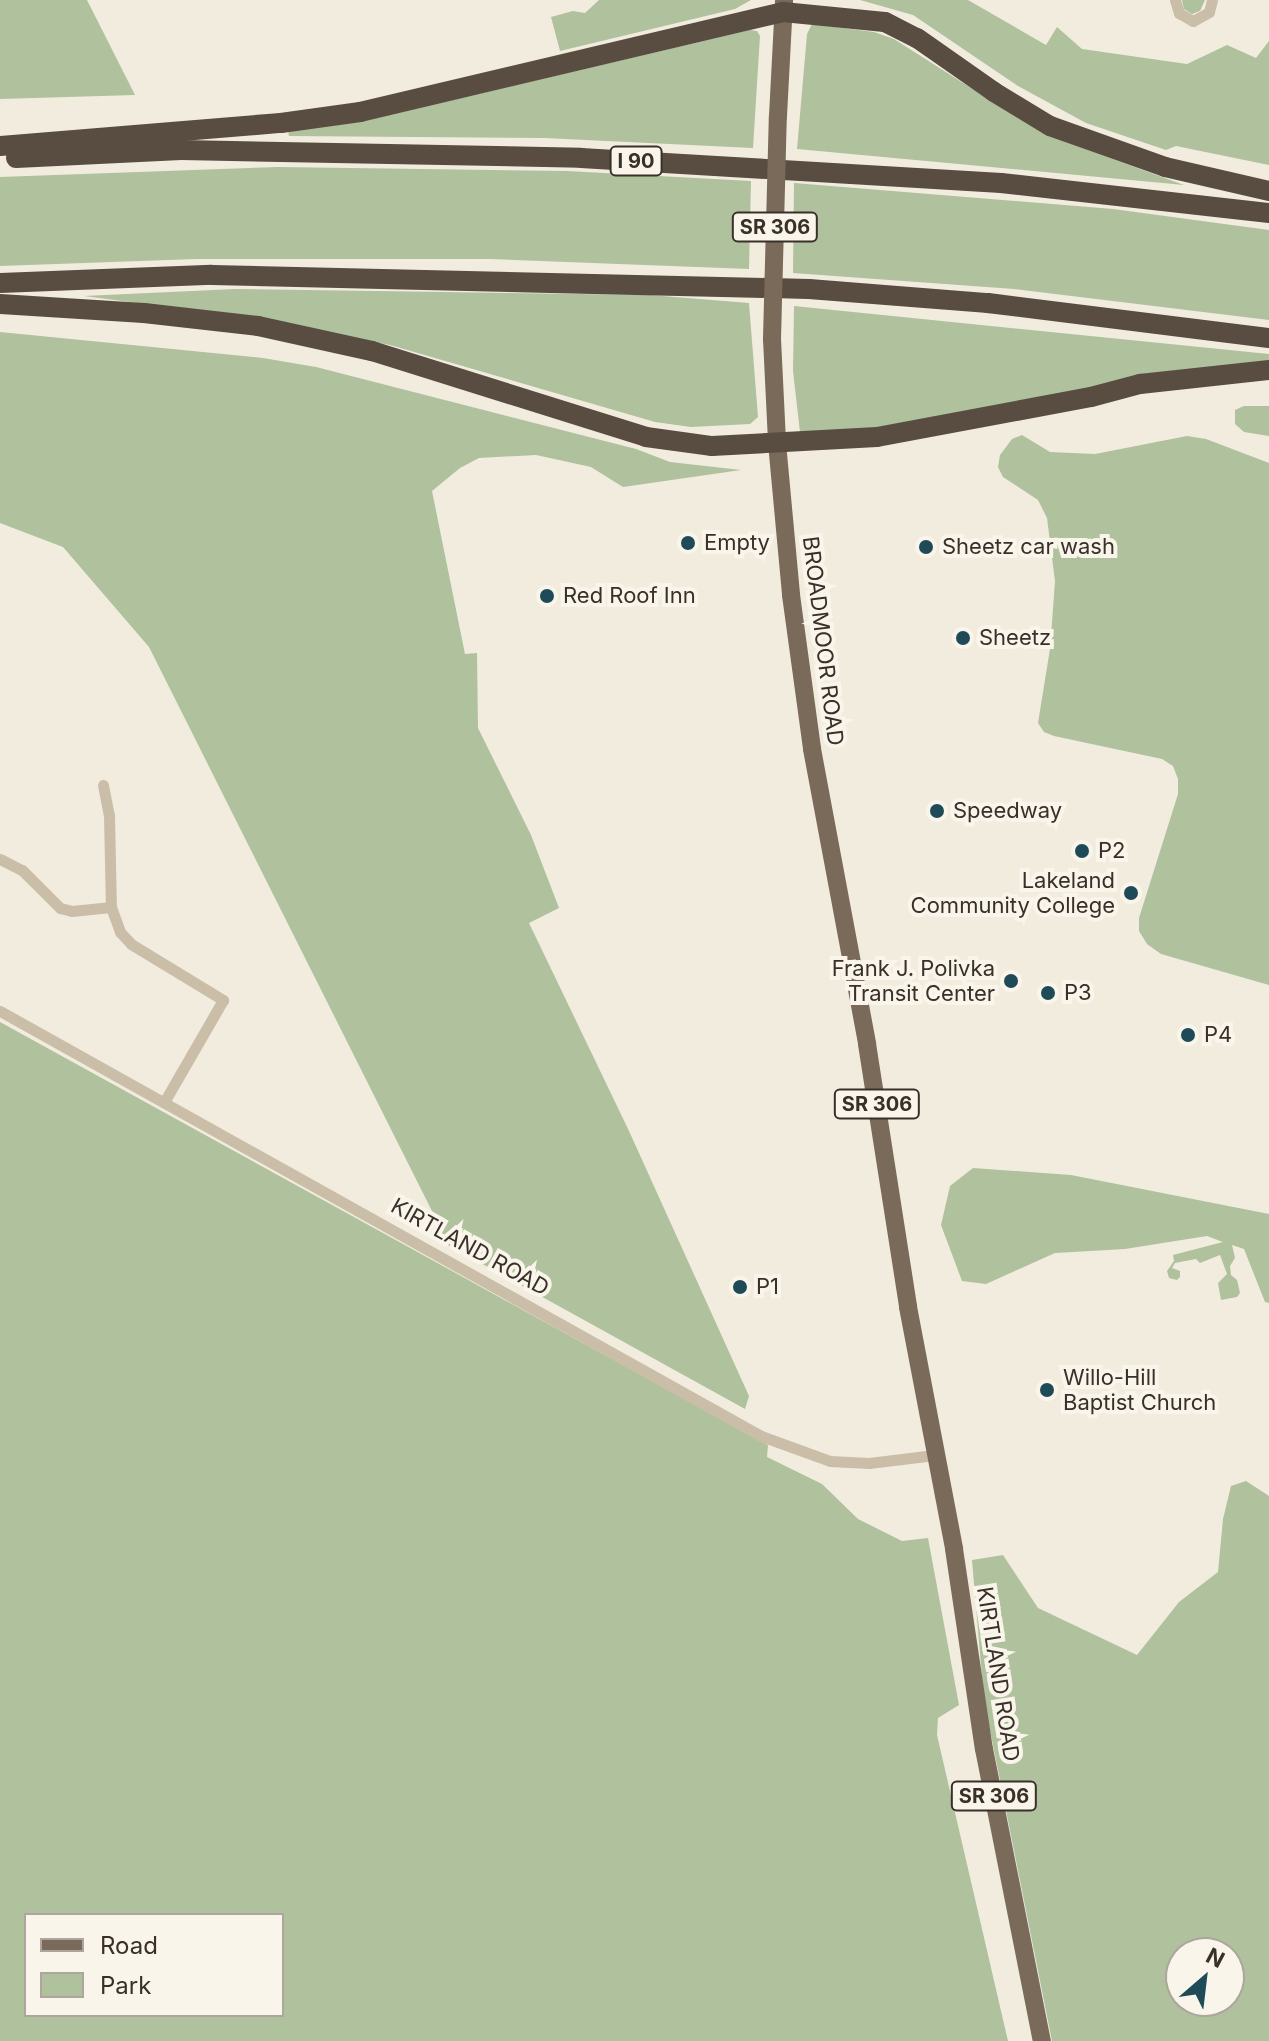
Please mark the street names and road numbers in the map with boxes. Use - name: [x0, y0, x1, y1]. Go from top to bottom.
- road number: I 90: [608, 145, 664, 177]
- road number: SR 306: [731, 211, 819, 243]
- street label: BROADMOOR ROAD: [797, 535, 849, 747]
- road number: SR 306: [833, 1088, 921, 1120]
- street label: KIRTLAND ROAD: [386, 1193, 554, 1301]
- street label: KIRTLAND ROAD: [971, 1585, 1025, 1763]
- road number: SR 306: [950, 1780, 1038, 1812]

